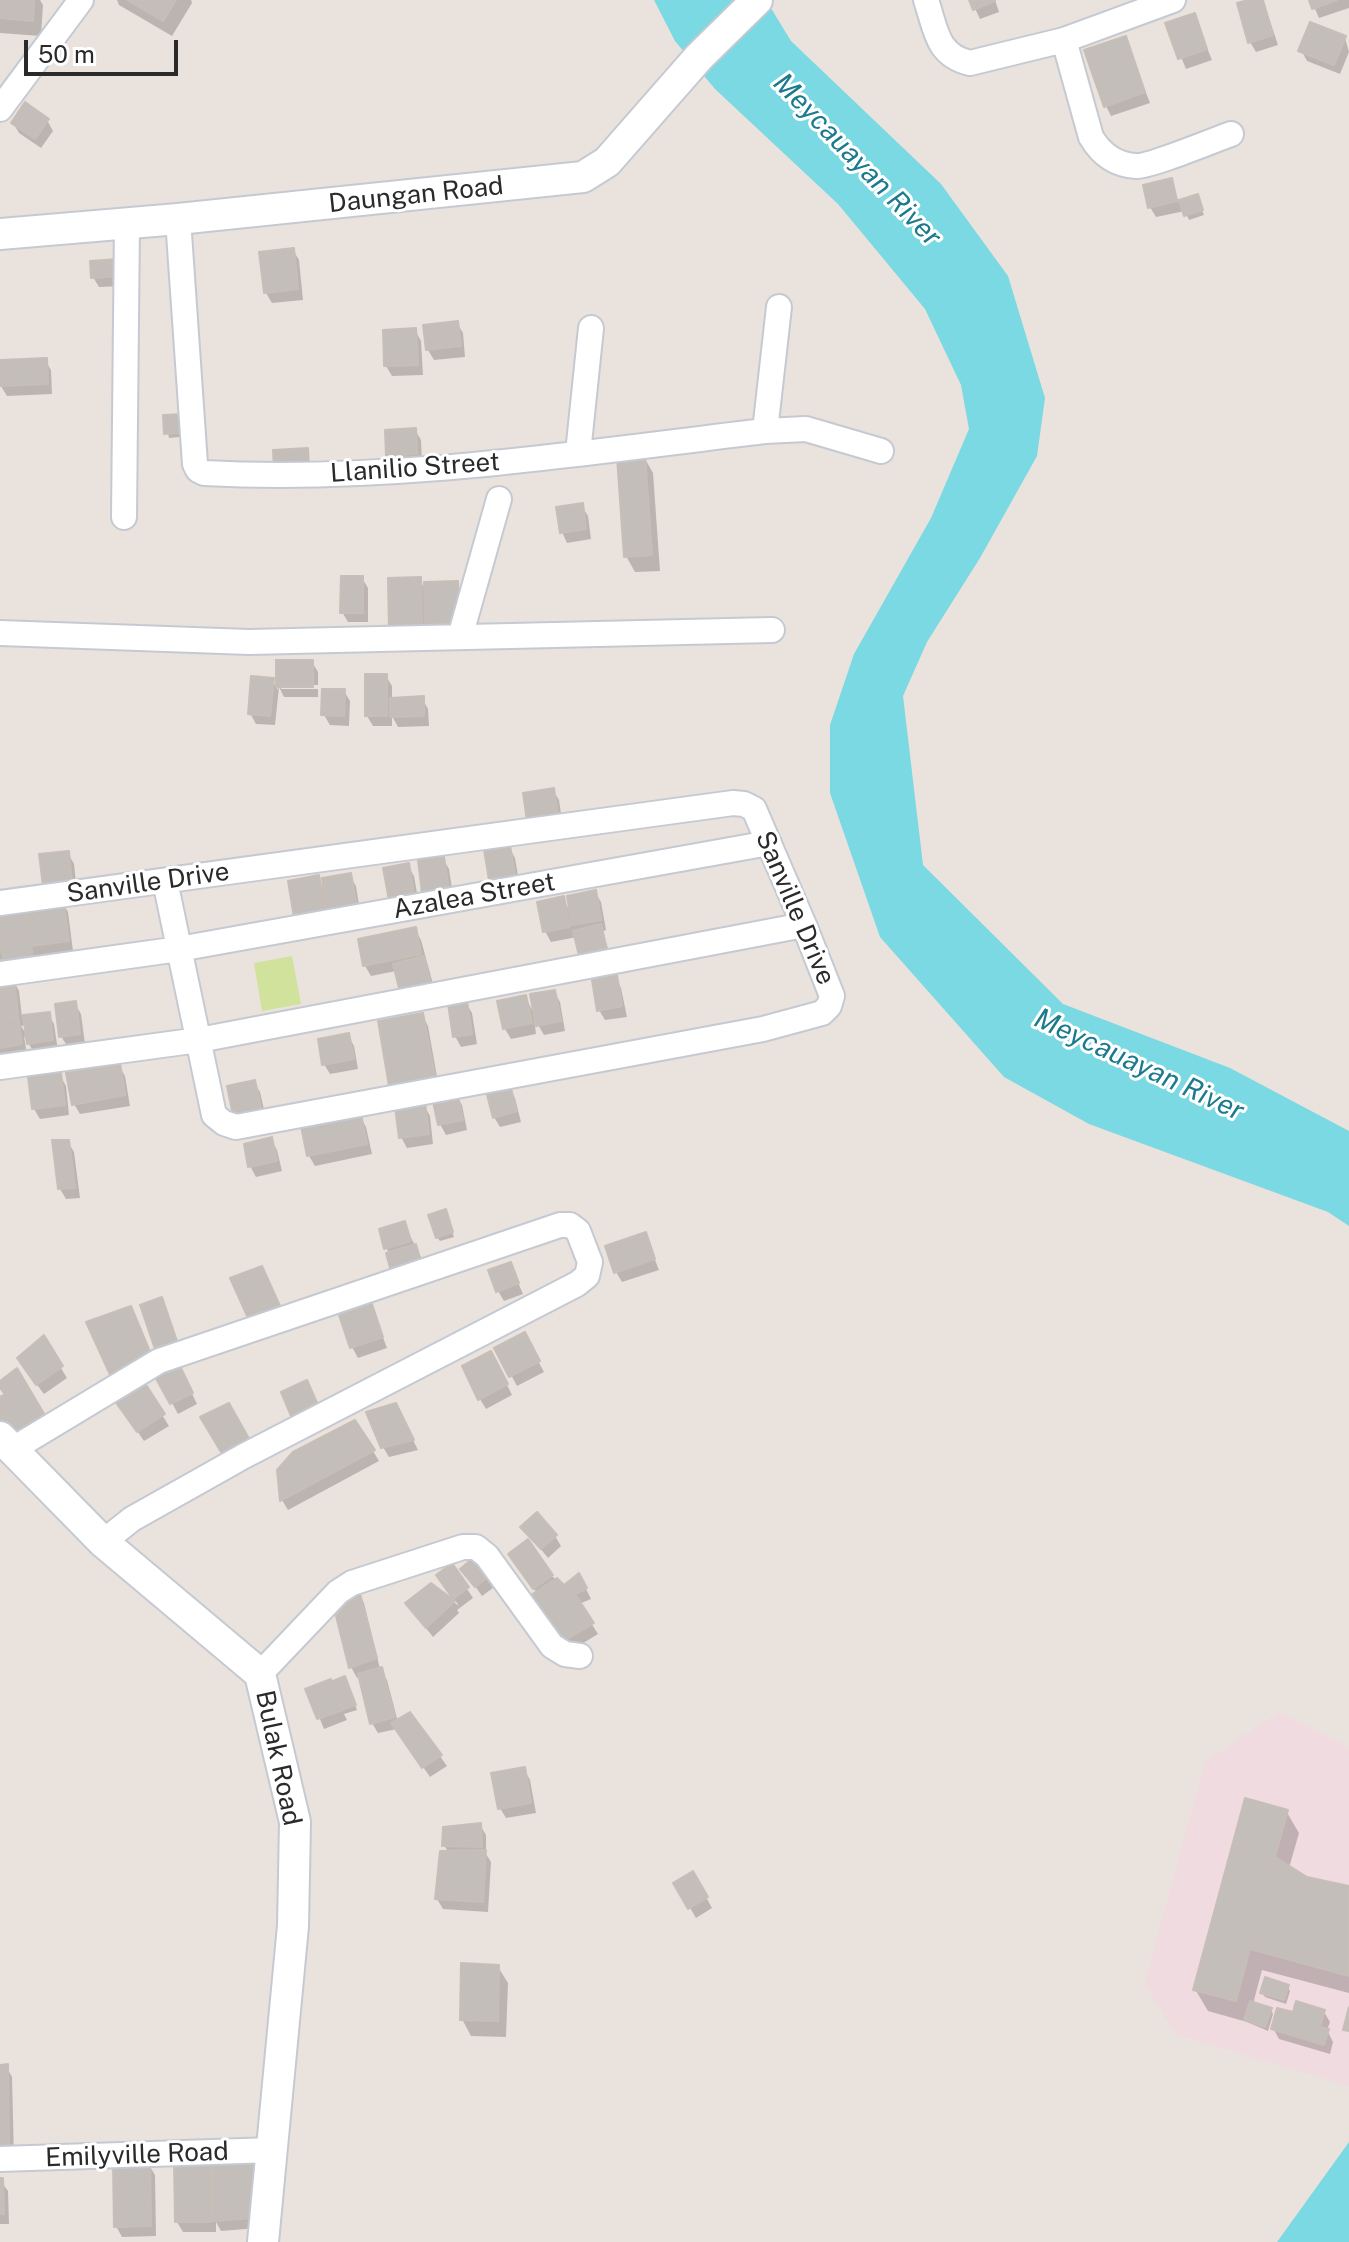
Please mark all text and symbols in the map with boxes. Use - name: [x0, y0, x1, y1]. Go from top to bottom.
- scale bar: [28, 24, 182, 74]
- text: 50 m: [38, 40, 95, 68]
- water label: Meycauayan River: [766, 67, 948, 253]
- street label: Daungan Road: [327, 170, 505, 220]
- street label: Llanilio Street: [329, 447, 501, 489]
- street label: Sanville Drive: [749, 826, 841, 990]
- street label: Sanville Drive: [65, 856, 231, 910]
- street label: Azalea Street: [391, 866, 557, 926]
- water label: Meycauayan River: [1029, 1002, 1249, 1128]
- street label: Bulak Road: [248, 1688, 308, 1828]
- street label: Emilyville Road: [45, 2136, 229, 2174]

